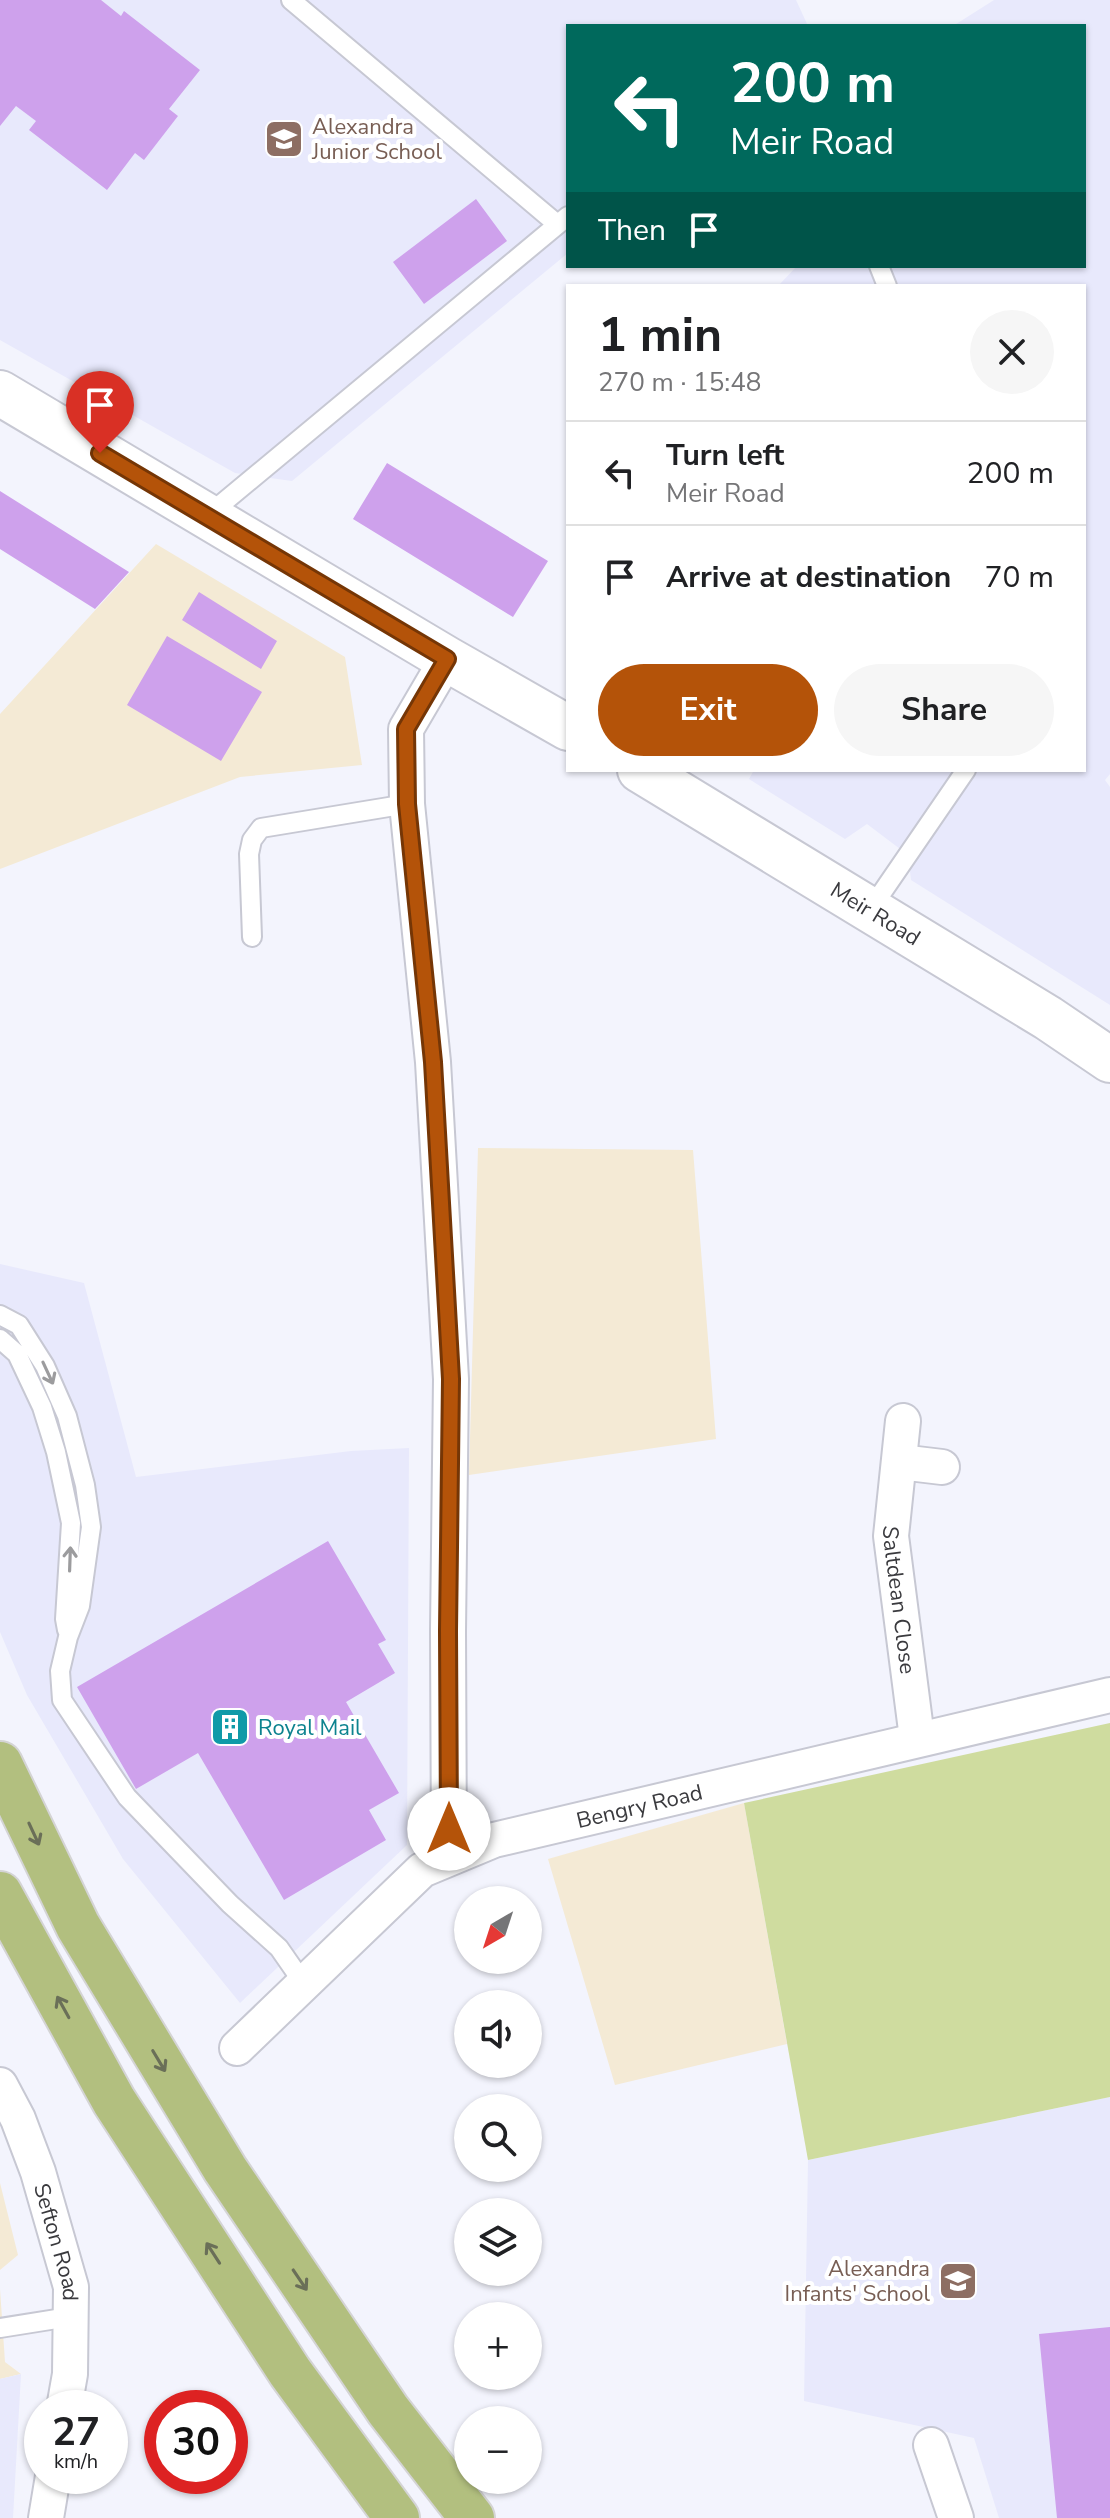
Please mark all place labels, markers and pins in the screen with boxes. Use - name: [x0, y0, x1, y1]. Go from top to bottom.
- place label: Alexandra Junior School: [311, 112, 443, 167]
- school or university icon: Alexandra Junior School: [263, 118, 305, 160]
- pin: [66, 371, 134, 453]
- building icon: Royal Mail: [209, 1706, 251, 1748]
- place label: Royal Mail: [258, 1713, 362, 1743]
- place label: Alexandra Infants' School: [785, 2254, 930, 2309]
- school or university icon: Alexandra Infants' School: [937, 2260, 979, 2302]

